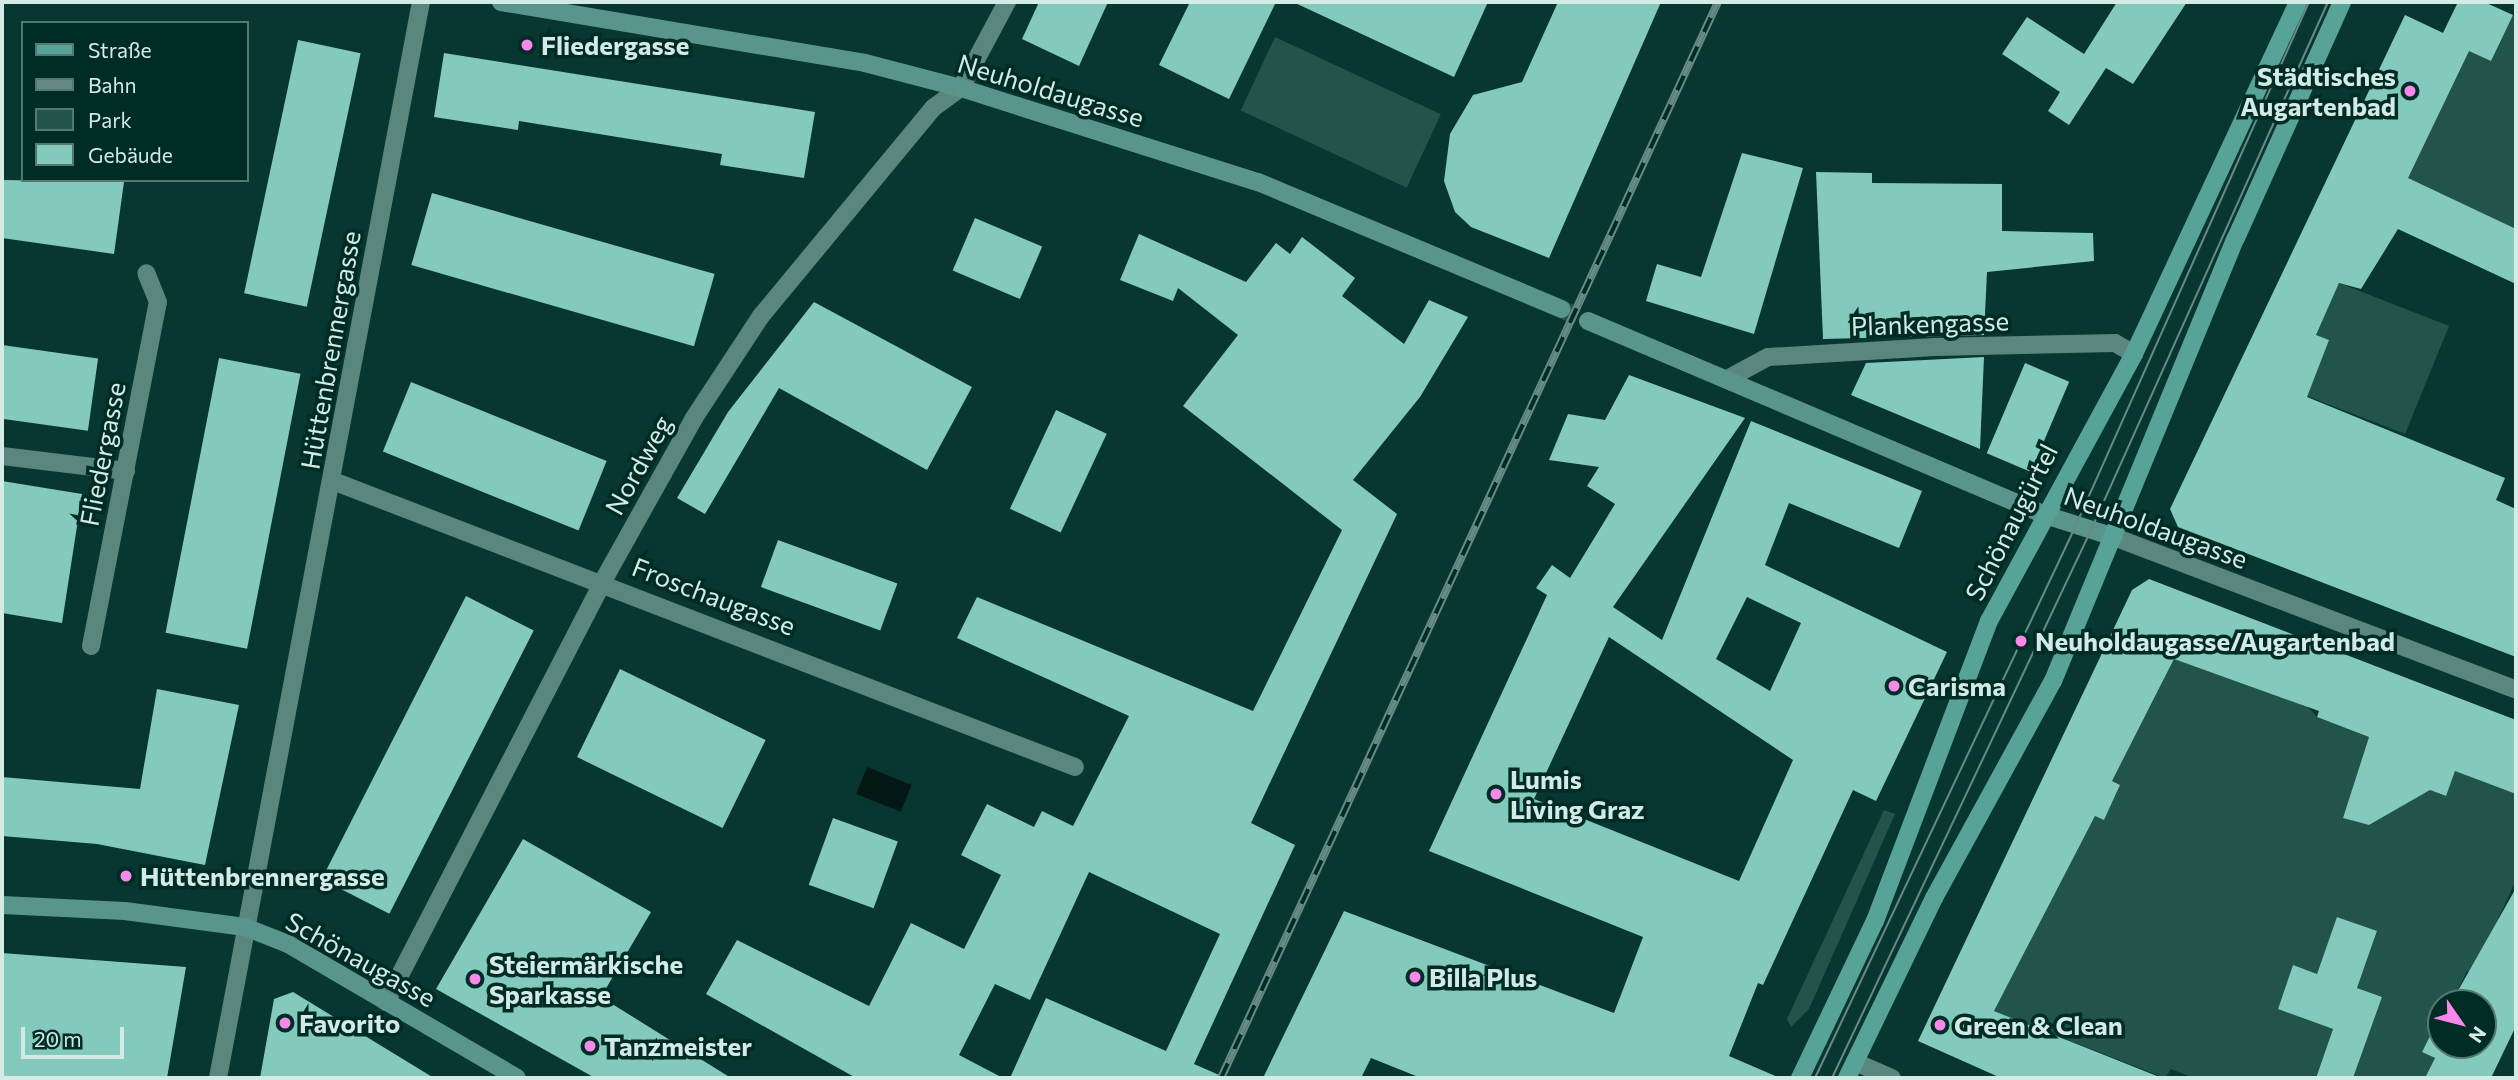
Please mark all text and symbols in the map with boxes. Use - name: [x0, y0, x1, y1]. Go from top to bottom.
- legend: [21, 21, 248, 182]
- place label: Fliedergasse: [541, 29, 689, 61]
- text: Straße: [88, 37, 152, 62]
- marker: Fliedergasse: [519, 37, 535, 53]
- street label: Neuholdaugasse: [954, 47, 1148, 133]
- place label: Städtisches Augartenbad: [2240, 60, 2396, 122]
- text: Bahn: [88, 72, 137, 97]
- marker: Städtisches Augartenbad: [2402, 83, 2418, 99]
- text: Park: [88, 107, 132, 132]
- text: Gebäude: [88, 142, 173, 167]
- street label: Hüttenbrennergasse: [294, 228, 366, 472]
- street label: Plankengasse: [1850, 305, 2010, 341]
- street label: Fliedergasse: [73, 379, 131, 529]
- street label: Nordweg: [598, 410, 678, 520]
- street label: Schönaugürtel: [1958, 439, 2064, 605]
- street label: Neuholdaugasse: [2060, 479, 2252, 575]
- street label: Froschaugasse: [628, 551, 800, 641]
- place label: Neuholdaugasse/Augartenbad: [2035, 625, 2395, 657]
- marker: Neuholdaugasse/Augartenbad: [2013, 633, 2029, 649]
- place label: Carisma: [1908, 670, 2006, 702]
- marker: Carisma: [1886, 678, 1902, 694]
- place label: Lumis Living Graz: [1510, 763, 1645, 824]
- marker: Lumis Living Graz: [1488, 786, 1504, 802]
- place label: Hüttenbrennergasse: [140, 860, 385, 892]
- marker: Hüttenbrennergasse: [118, 868, 134, 884]
- street label: Schönaugasse: [281, 905, 441, 1013]
- place label: Steiermärkische Sparkasse: [489, 948, 683, 1010]
- place label: Billa Plus: [1429, 961, 1537, 993]
- marker: Billa Plus: [1407, 969, 1423, 985]
- marker: Steiermärkische Sparkasse: [467, 971, 483, 987]
- north arrow: [2427, 989, 2497, 1059]
- place label: Favorito: [299, 1007, 400, 1039]
- place label: Green & Clean: [1954, 1009, 2123, 1041]
- scale bar: [24, 1014, 128, 1058]
- marker: Favorito: [277, 1015, 293, 1031]
- marker: Green & Clean: [1932, 1017, 1948, 1033]
- text: N: [2464, 1023, 2491, 1048]
- text: 20 m: [34, 1026, 82, 1051]
- place label: Tanzmeister: [604, 1030, 752, 1062]
- marker: Tanzmeister: [582, 1038, 598, 1054]

